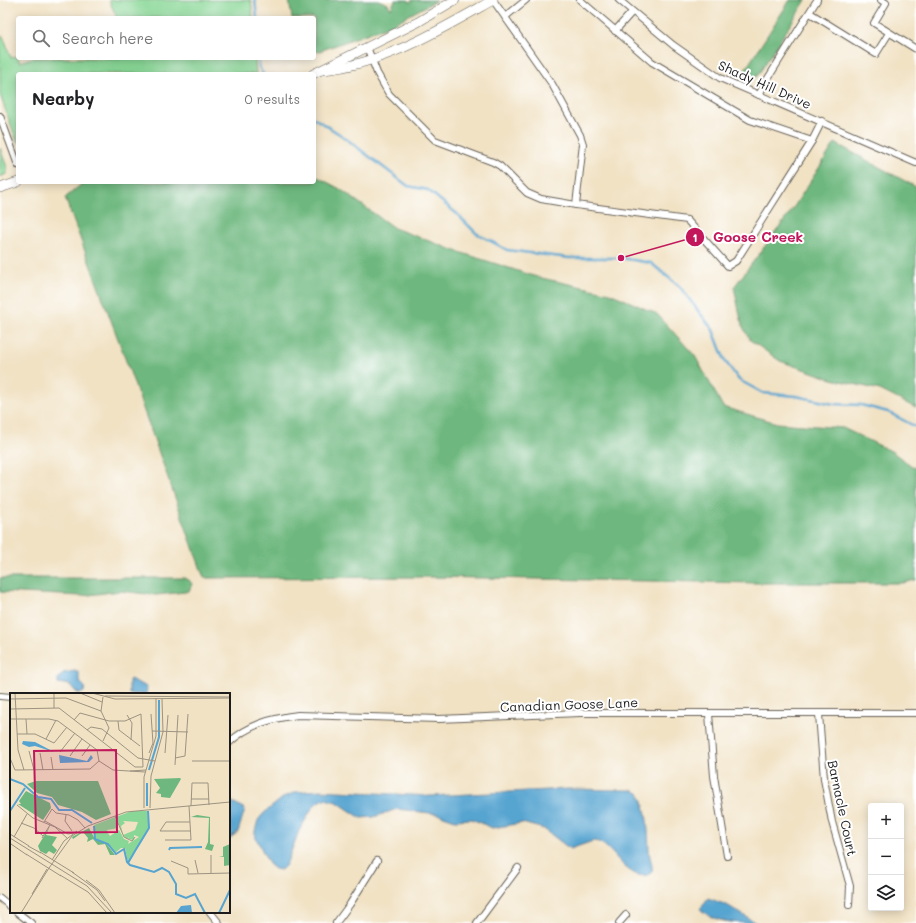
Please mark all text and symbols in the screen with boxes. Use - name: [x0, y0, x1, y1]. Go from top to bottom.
- search box: [16, 16, 316, 60]
- icon: search: [30, 27, 52, 49]
- text: Search here: [62, 28, 153, 48]
- street label: Shady Hill Drive: [716, 56, 814, 112]
- text: Nearby: [32, 87, 94, 109]
- text: 0 results: [245, 90, 300, 107]
- callout: Goose Creek: [685, 224, 812, 250]
- text: Goose Creek: [713, 227, 803, 246]
- text: 1: [692, 229, 698, 245]
- inset map: [10, 693, 230, 913]
- street label: Canadian Goose Lane: [500, 693, 638, 715]
- street label: Barnacle Court: [825, 759, 862, 858]
- map controls: [868, 803, 904, 911]
- button: +: [868, 803, 904, 839]
- button: −: [868, 839, 904, 875]
- button: layers: [868, 875, 904, 911]

